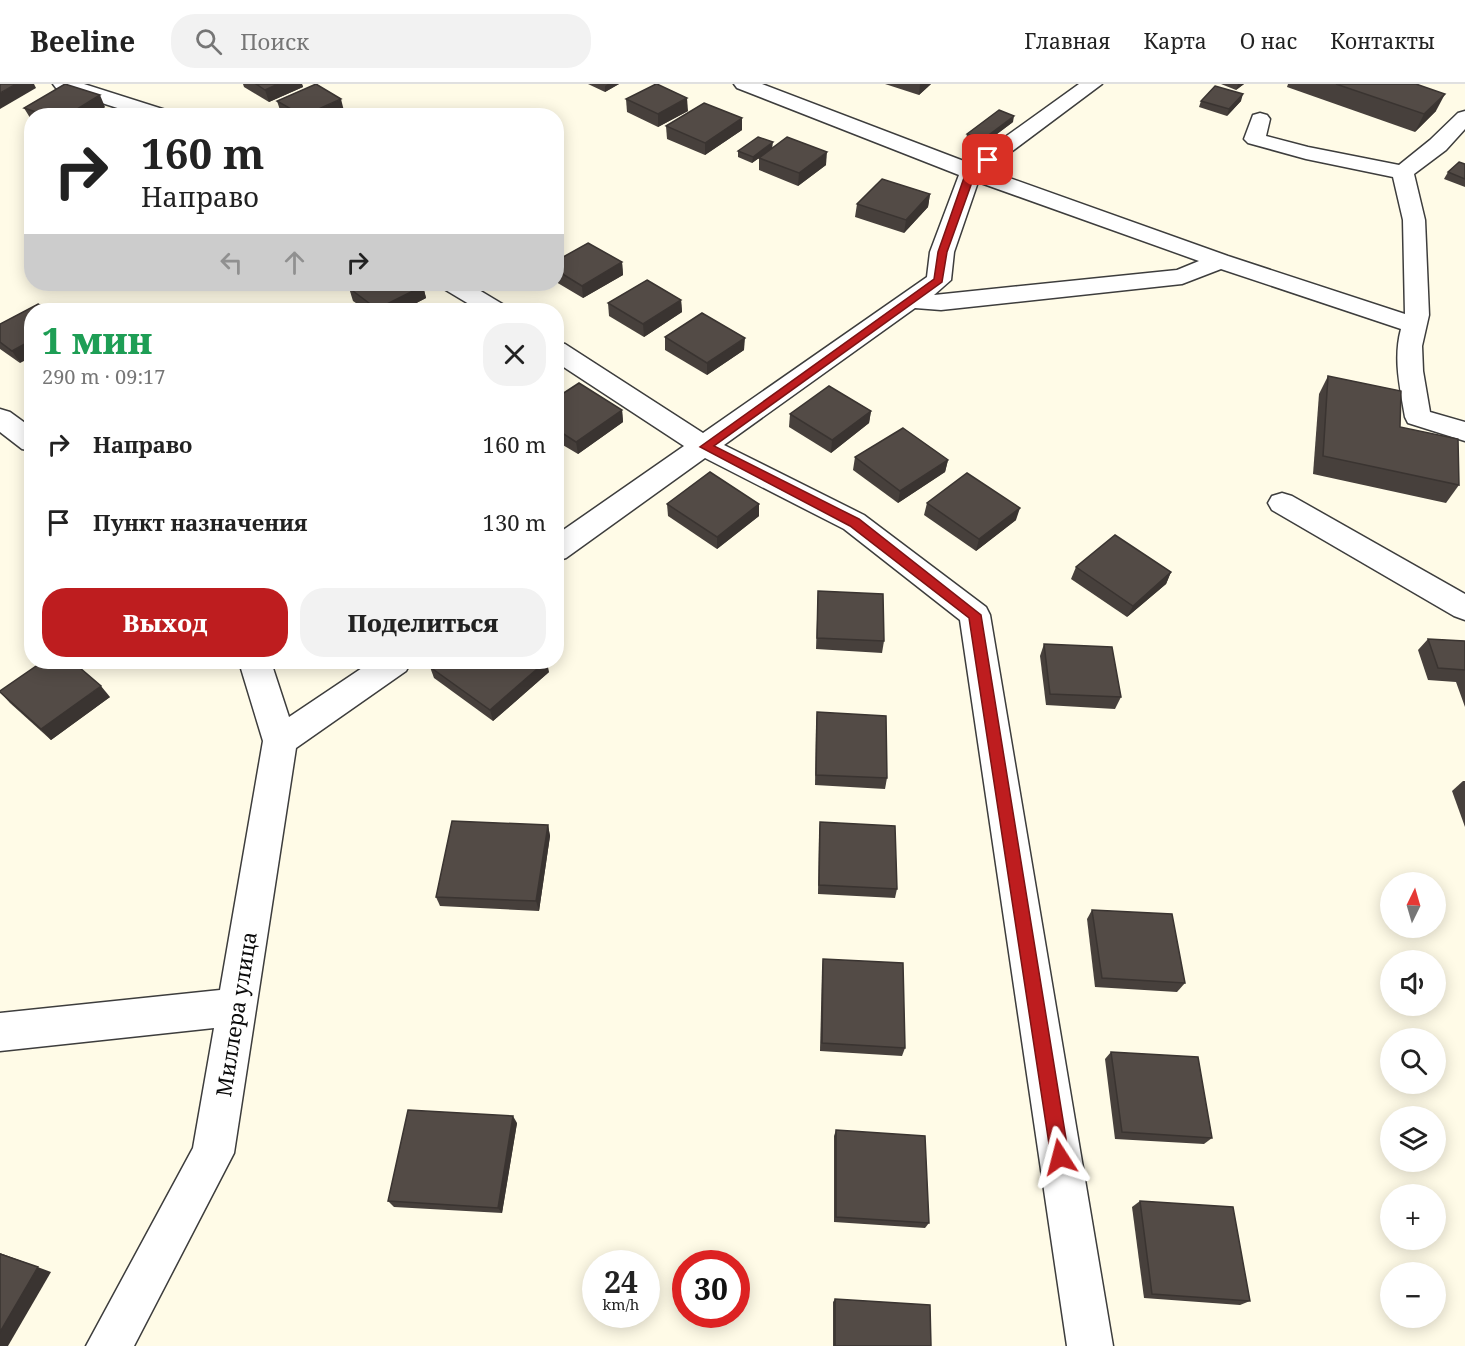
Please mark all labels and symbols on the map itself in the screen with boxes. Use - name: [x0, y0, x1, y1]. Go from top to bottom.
- pin: [962, 134, 1013, 185]
- north arrow: [1380, 872, 1446, 938]
- street label: Миллера улица: [209, 929, 263, 1099]
- position arrow: [1028, 1125, 1092, 1189]
- speed limit sign: 30: [672, 1250, 750, 1328]

